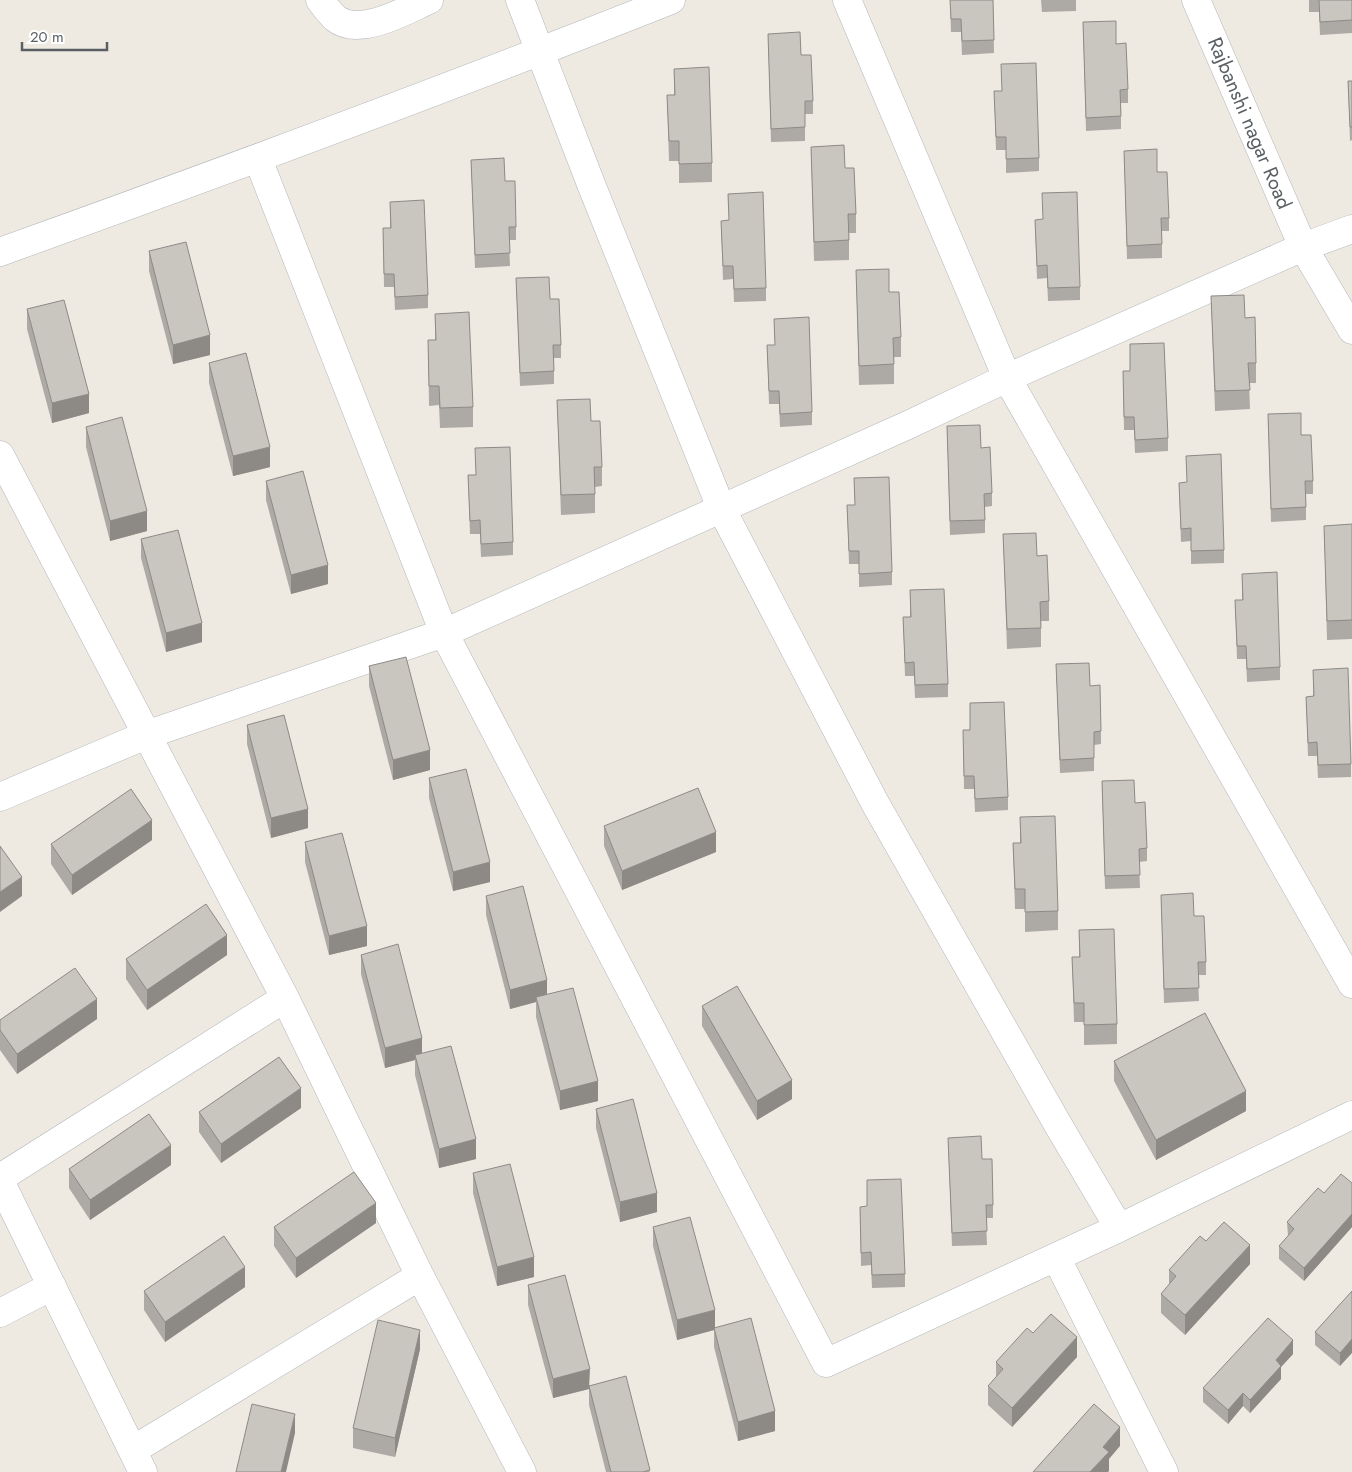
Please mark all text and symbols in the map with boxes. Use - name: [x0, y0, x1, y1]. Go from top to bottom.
- scale bar: [22, 20, 108, 52]
- text: 20 m: [30, 26, 64, 48]
- street label: Rajbanshi nagar Road: [1200, 33, 1299, 214]

